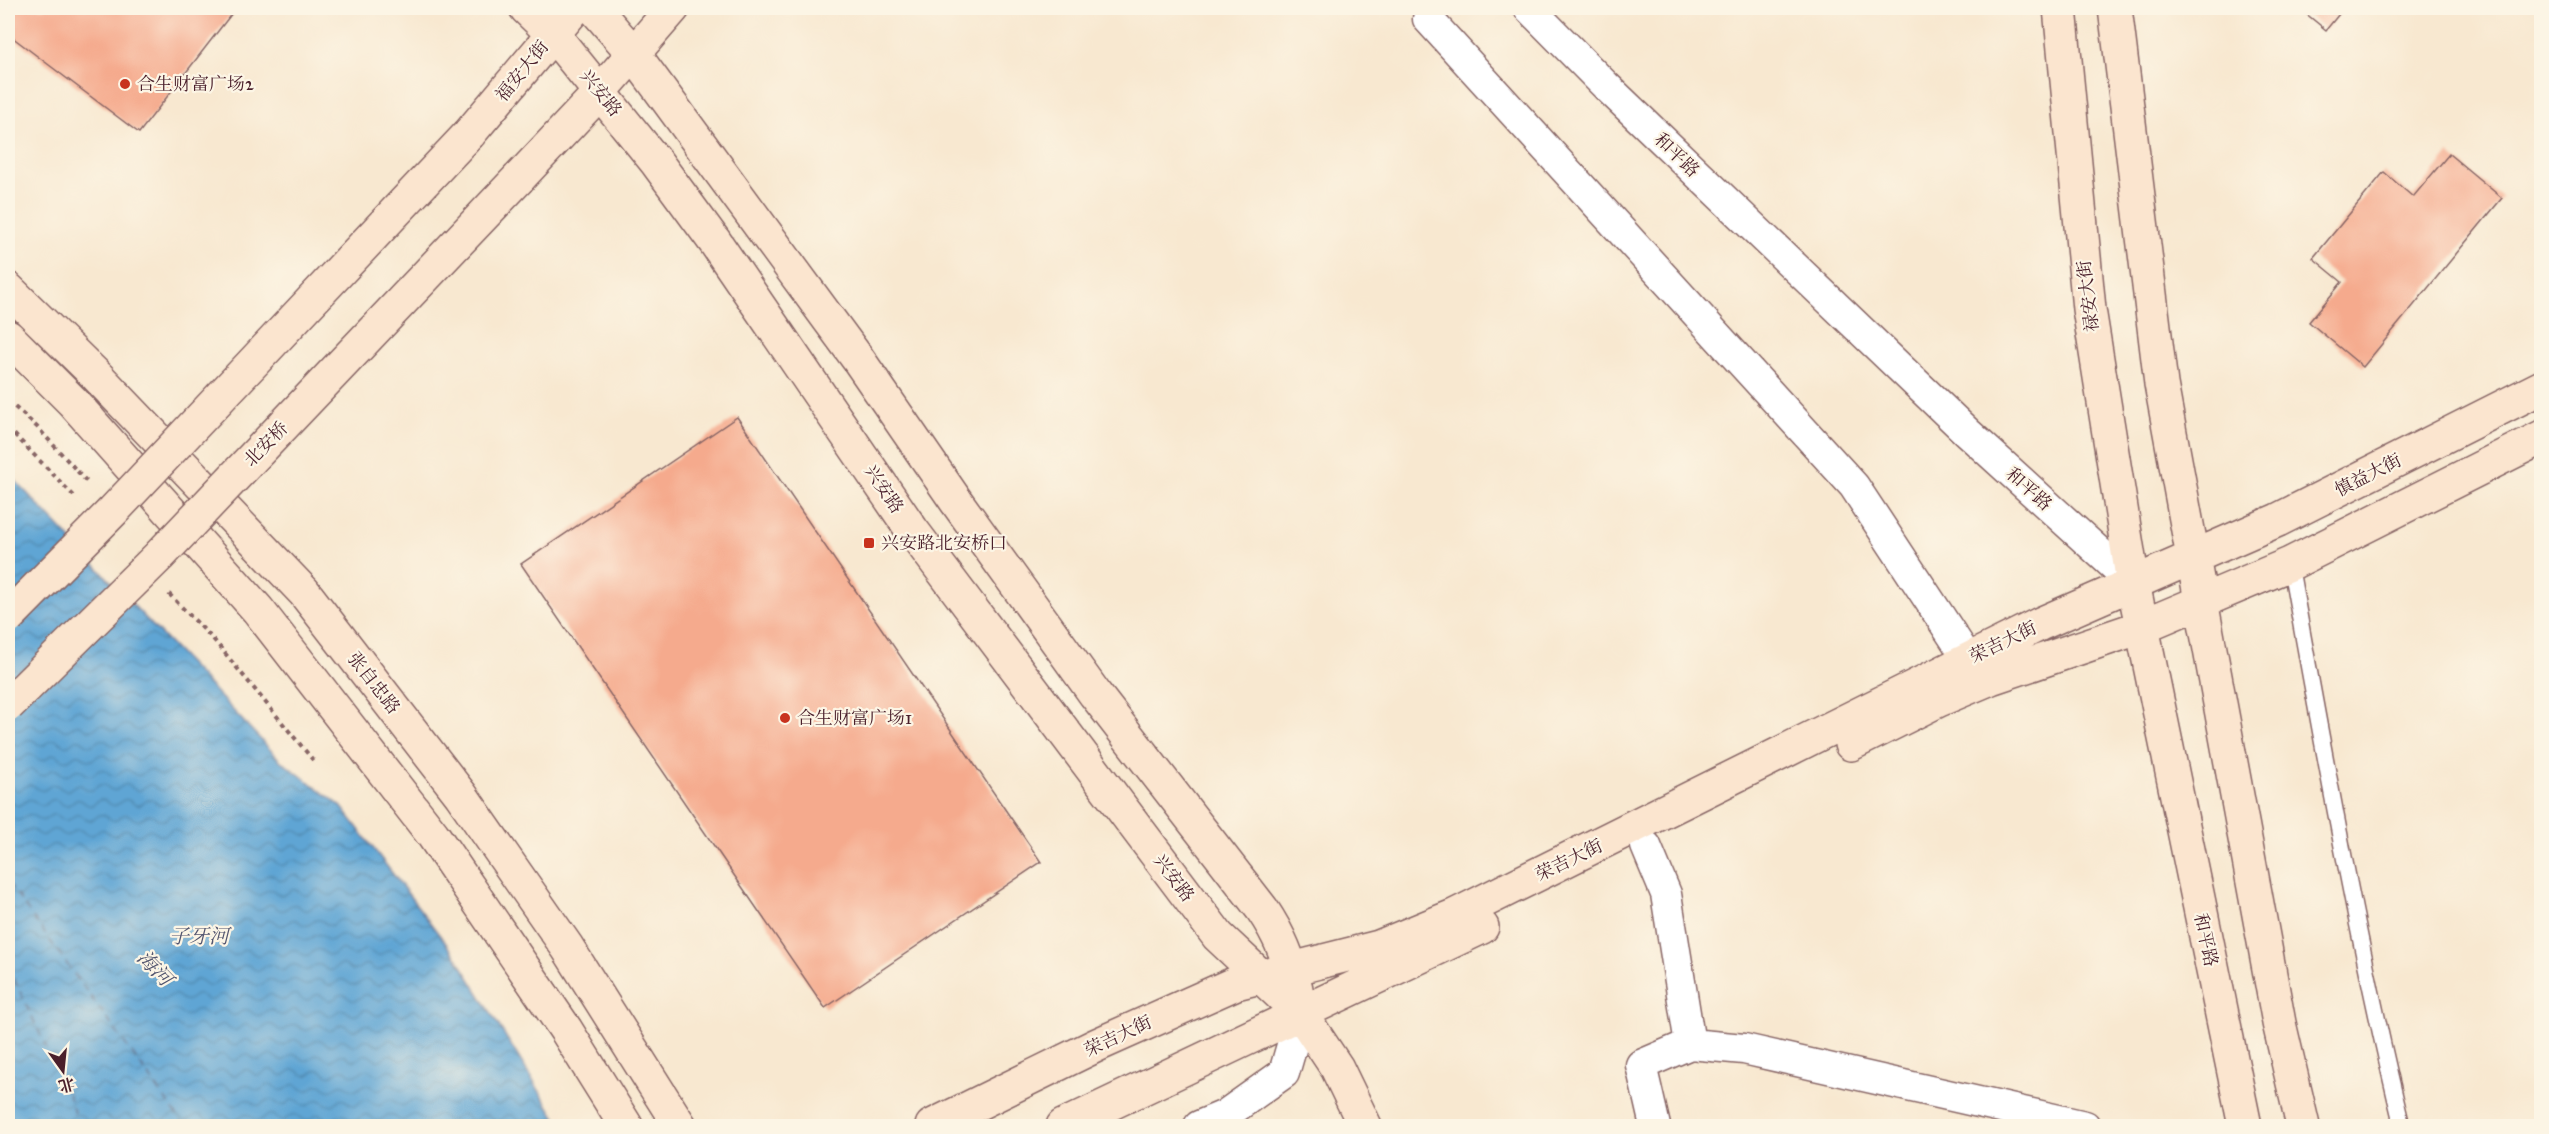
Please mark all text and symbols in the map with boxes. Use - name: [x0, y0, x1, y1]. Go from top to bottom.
- street label: 福安大街: [491, 36, 553, 106]
- street label: 兴安路: [575, 65, 627, 121]
- place label: 合生财富广场2: [137, 73, 254, 95]
- marker: 合生财富广场2: [118, 77, 132, 91]
- street label: 和平路: [1650, 128, 1704, 182]
- street label: 禄安大街: [2073, 259, 2103, 333]
- street label: 北安桥: [239, 417, 293, 471]
- street label: 慎益大街: [2331, 449, 2405, 501]
- street label: 兴安路: [860, 460, 908, 518]
- street label: 和平路: [2002, 463, 2056, 515]
- place label: 兴安路北安桥口: [881, 532, 1007, 554]
- marker: 兴安路北安桥口: [862, 536, 876, 550]
- street label: 荣吉大街: [1966, 616, 2040, 668]
- street label: 张自忠路: [343, 648, 405, 718]
- place label: 合生财富广场1: [797, 707, 912, 729]
- marker: 合生财富广场1: [778, 711, 792, 725]
- street label: 荣吉大街: [1532, 834, 1606, 886]
- street label: 兴安路: [1149, 850, 1199, 906]
- street label: 和平路: [2190, 911, 2222, 969]
- water label: 子牙河: [169, 924, 232, 948]
- water label: 海河: [132, 945, 180, 993]
- street label: 荣吉大街: [1081, 1011, 1155, 1061]
- north arrow: [33, 1041, 93, 1101]
- text: 北: [57, 1074, 77, 1096]

